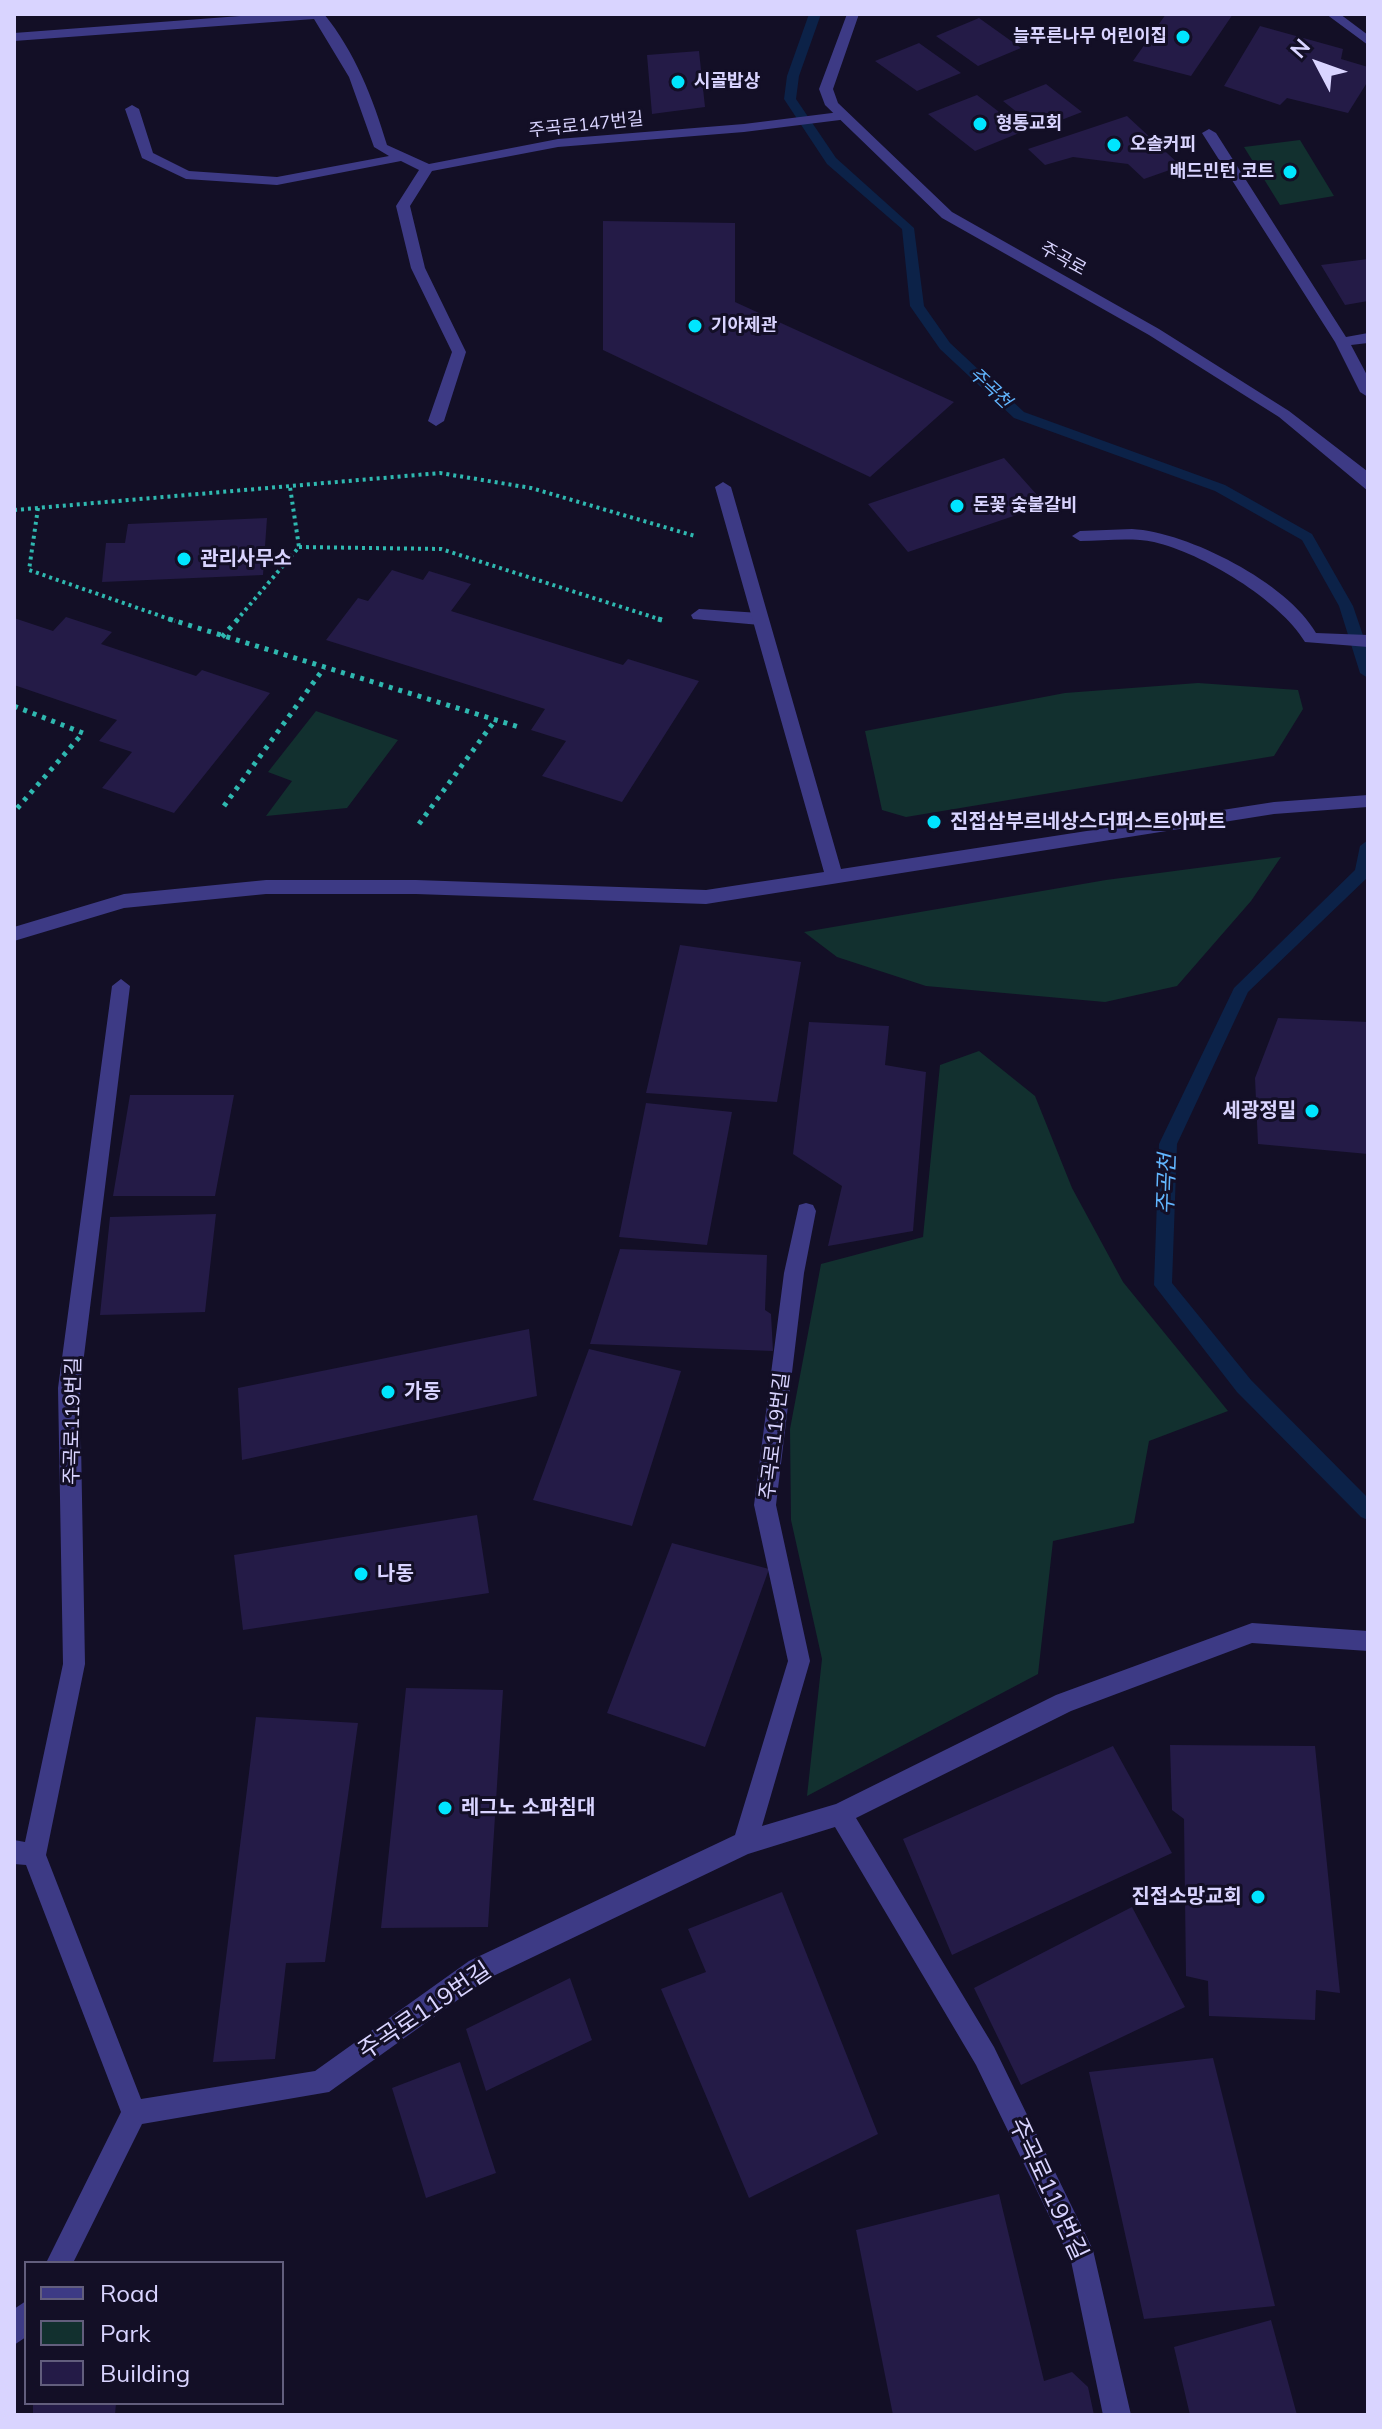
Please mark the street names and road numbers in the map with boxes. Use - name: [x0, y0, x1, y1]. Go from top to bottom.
- street label: 주곡로147번길: [528, 108, 644, 142]
- street label: 주곡로: [1036, 238, 1090, 280]
- street label: 주곡로119번길: [60, 1357, 86, 1485]
- street label: 주곡로119번길: [755, 1371, 795, 1501]
- street label: 주곡로119번길: [353, 1956, 497, 2066]
- street label: 주곡로119번길: [1002, 2113, 1094, 2265]

